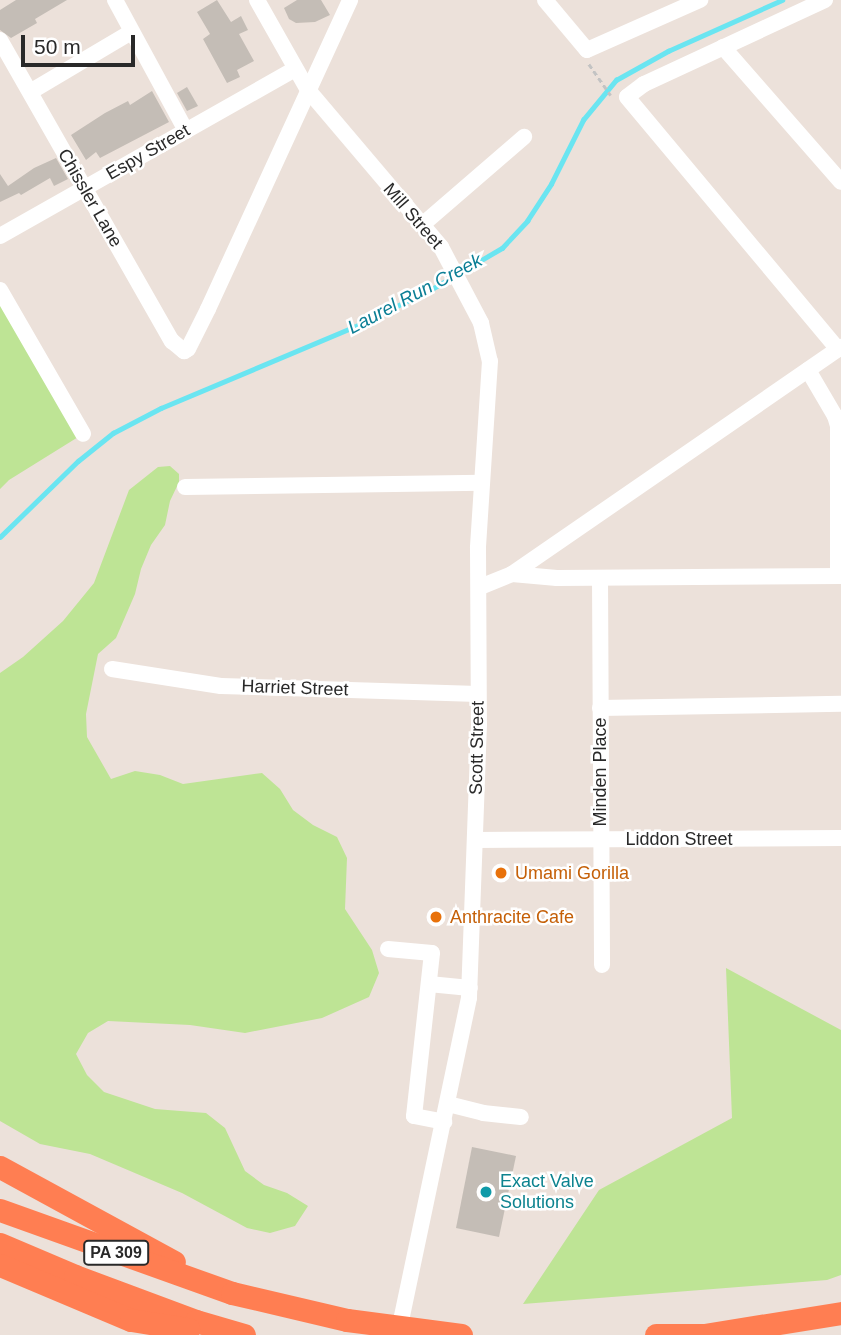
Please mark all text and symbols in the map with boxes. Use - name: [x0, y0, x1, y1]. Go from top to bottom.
- scale bar: [24, 21, 138, 65]
- text: 50 m: [34, 35, 81, 58]
- street label: Espy Street: [102, 119, 194, 185]
- street label: Chissler Lane: [53, 145, 127, 251]
- street label: Mill Street: [379, 179, 447, 253]
- water label: Laurel Run Creek: [344, 249, 486, 339]
- street label: Harriet Street: [241, 675, 349, 701]
- street label: Scott Street: [465, 701, 489, 795]
- street label: Minden Place: [589, 717, 611, 827]
- street label: Liddon Street: [625, 828, 733, 850]
- place label: Umami Gorilla: [515, 862, 629, 884]
- marker: Umami Gorilla: [493, 865, 509, 881]
- place label: Anthracite Cafe: [450, 906, 574, 928]
- marker: Anthracite Cafe: [428, 909, 444, 925]
- place label: Exact Valve Solutions: [500, 1171, 594, 1214]
- marker: Exact Valve Solutions: [478, 1184, 494, 1200]
- road number: PA 309: [83, 1240, 149, 1266]

